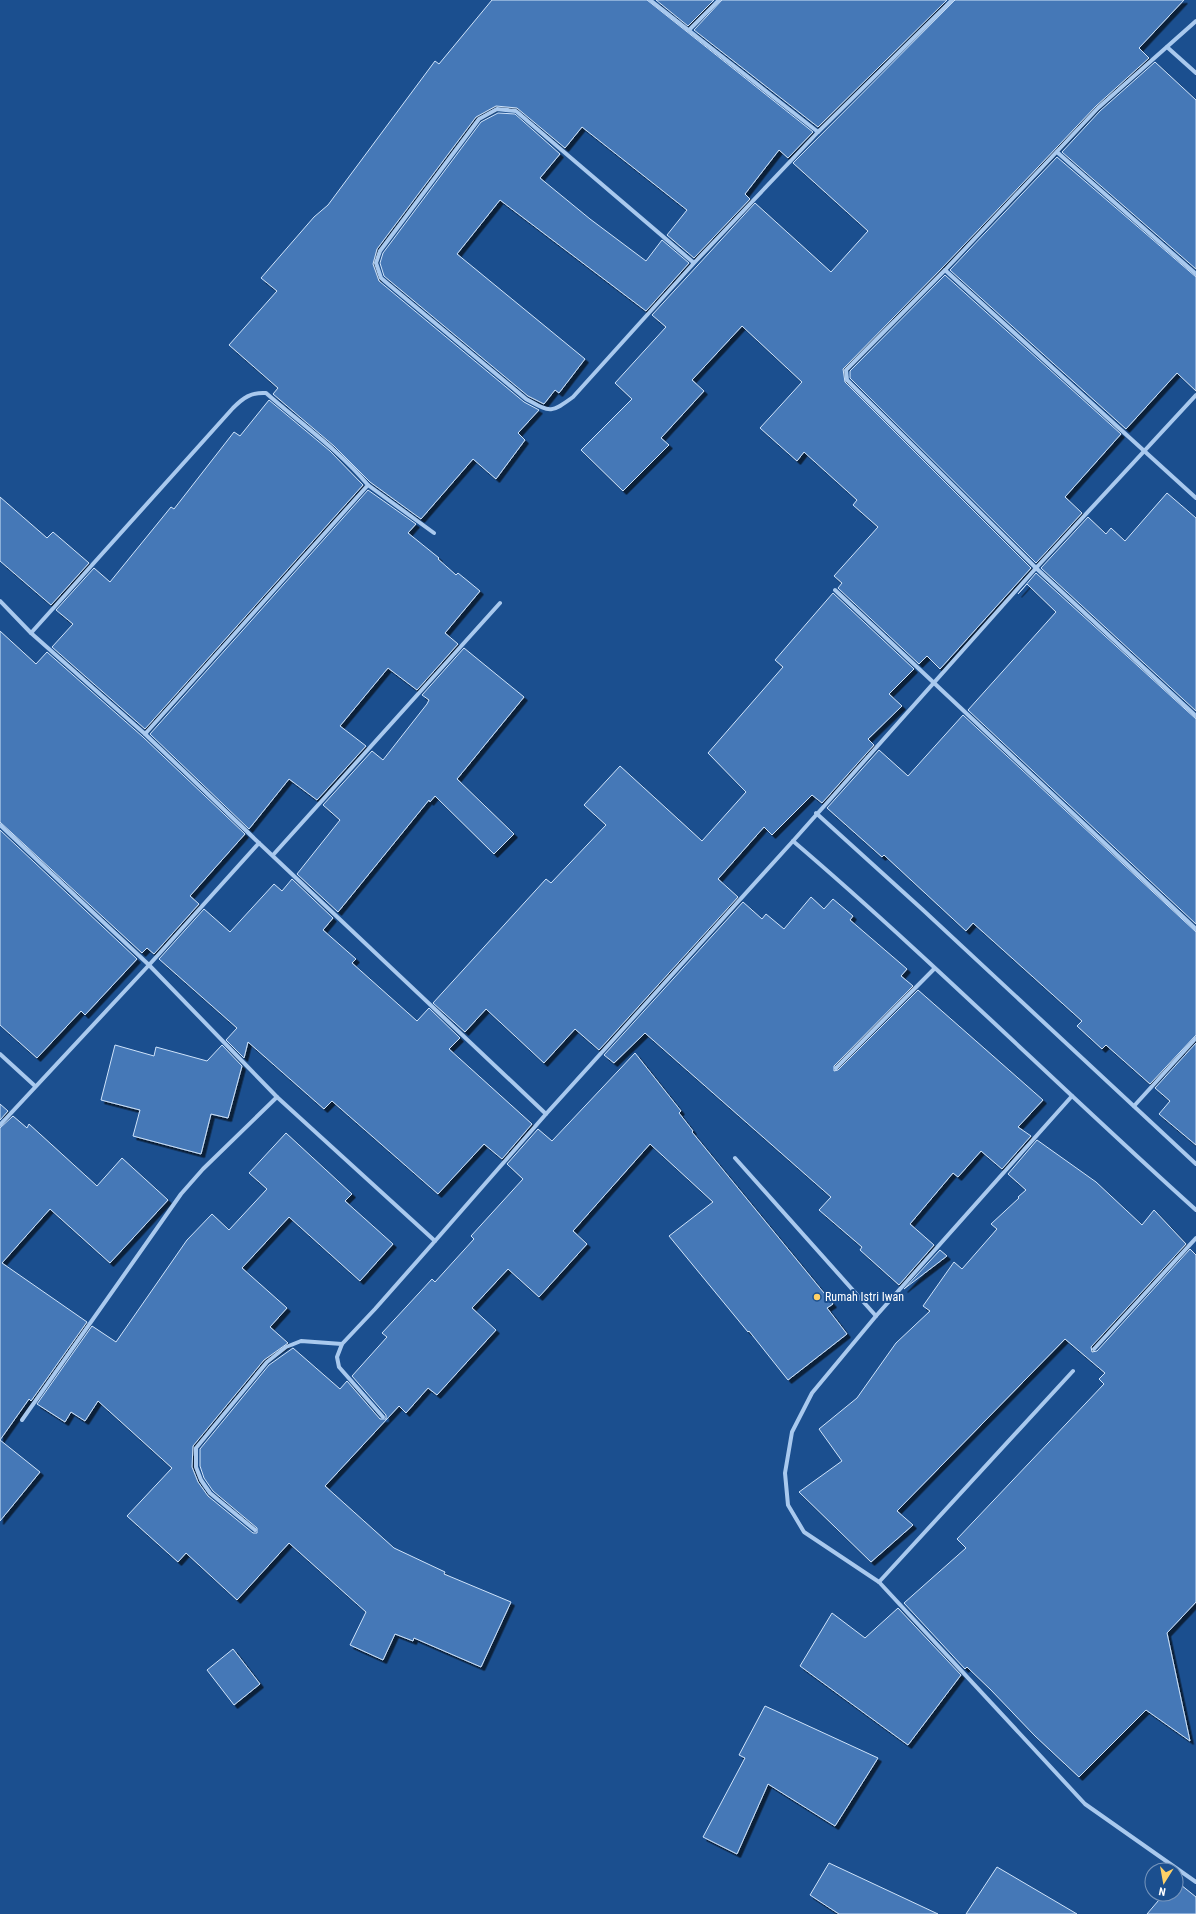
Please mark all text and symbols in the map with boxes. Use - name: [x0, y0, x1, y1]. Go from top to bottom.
- place label: Rumah Istri Iwan: [825, 1290, 904, 1304]
- marker: Rumah Istri Iwan: [812, 1292, 822, 1302]
- north arrow: [1144, 1862, 1184, 1902]
- text: N: [1157, 1884, 1167, 1898]

